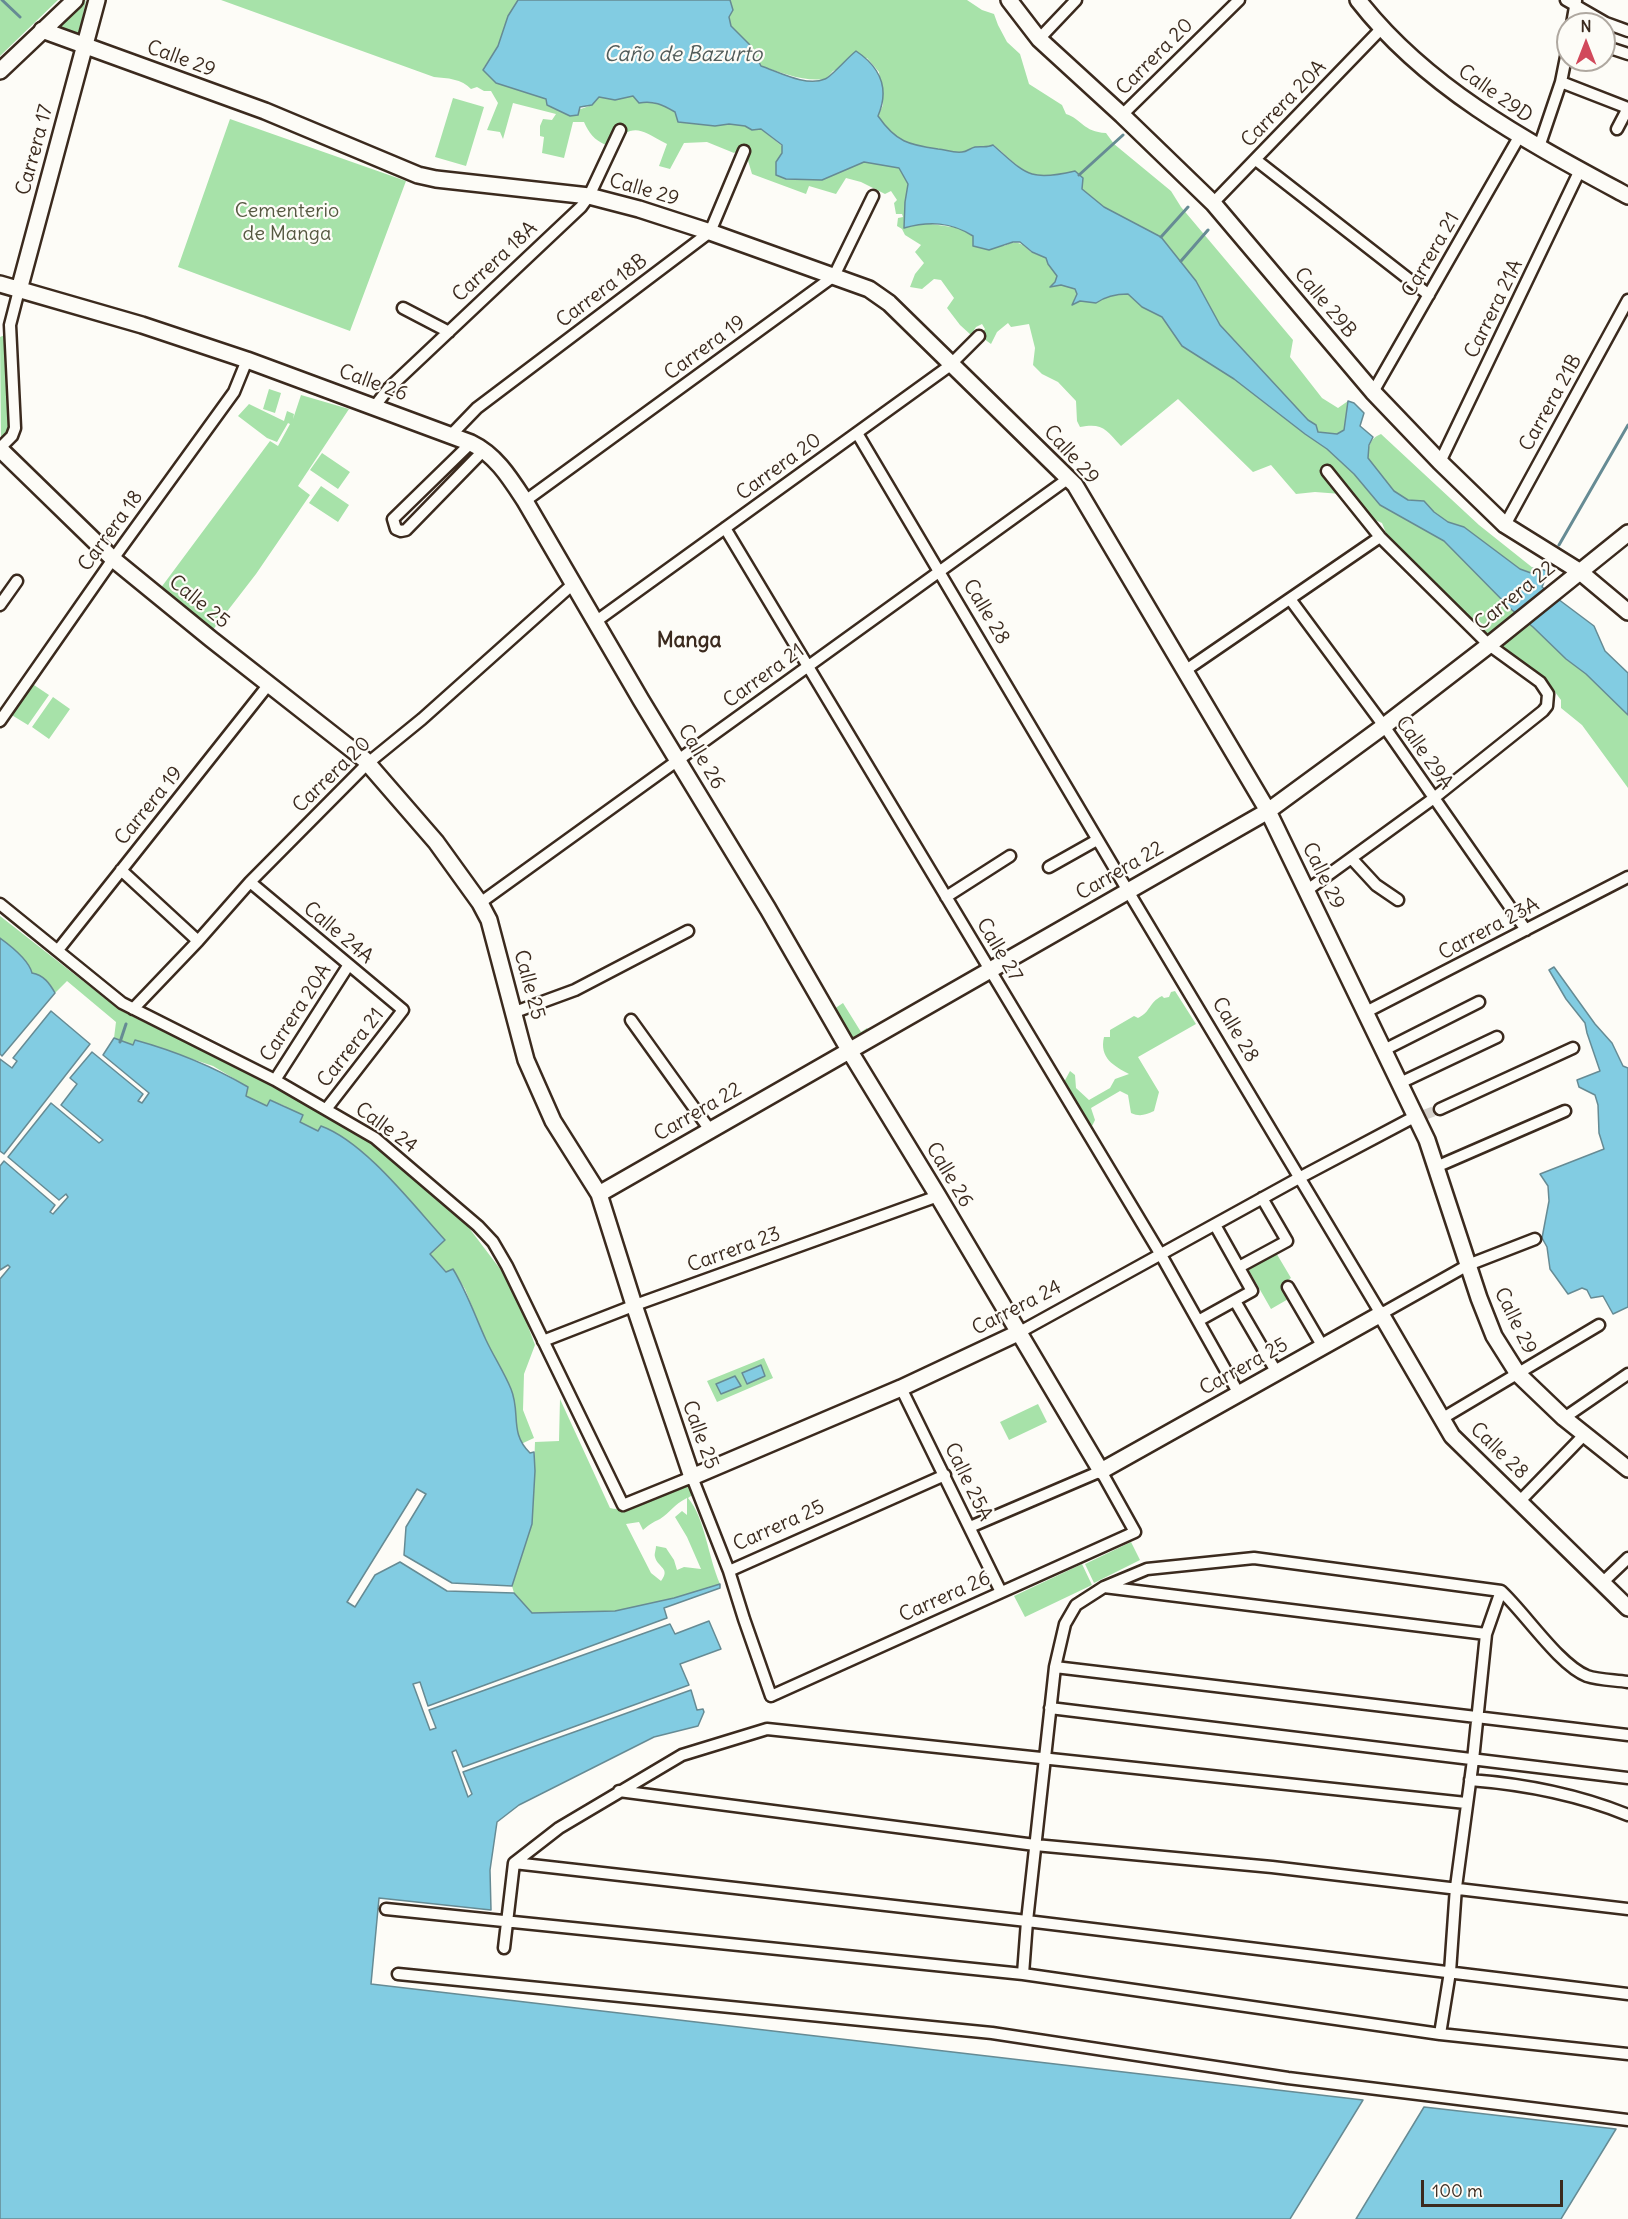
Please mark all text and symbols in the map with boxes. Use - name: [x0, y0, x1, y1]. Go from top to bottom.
- north arrow: [1556, 12, 1616, 72]
- street label: Carrera 20: [1111, 13, 1199, 101]
- text: N: [1580, 16, 1592, 36]
- street label: Calle 29: [143, 36, 219, 82]
- water label: Caño de Bazurto: [604, 42, 762, 68]
- street label: Carrera 20A: [1236, 55, 1332, 153]
- street label: Calle 29D: [1453, 60, 1537, 128]
- street label: Carrera 17: [11, 102, 59, 198]
- street label: Calle 29: [606, 169, 682, 211]
- park label: Cementerio de Manga: [235, 199, 339, 246]
- street label: Carrera 21: [1397, 208, 1465, 302]
- street label: Carrera 18A: [448, 217, 542, 307]
- street label: Carrera 18B: [552, 249, 652, 333]
- street label: Carrera 21A: [1460, 256, 1528, 362]
- street label: Calle 29B: [1289, 263, 1361, 343]
- street label: Carrera 19: [660, 311, 750, 385]
- street label: Carrera 21B: [1515, 350, 1587, 456]
- street label: Calle 26: [335, 360, 411, 406]
- street label: Calle 29: [1038, 420, 1104, 490]
- street label: Carrera 20: [732, 428, 826, 506]
- street label: Carrera 18: [74, 486, 148, 576]
- street label: Carrera 22: [1470, 556, 1560, 636]
- street label: Calle 25: [164, 570, 234, 634]
- street label: Calle 28: [957, 575, 1015, 649]
- district label: Manga: [657, 628, 721, 654]
- street label: Carrera 21: [719, 639, 809, 713]
- street label: Calle 29A: [1390, 712, 1458, 794]
- street label: Calle 26: [672, 720, 730, 794]
- street label: Carrera 20: [288, 732, 376, 818]
- street label: Carrera 19: [110, 762, 188, 850]
- street label: Carrera 22: [1072, 836, 1168, 906]
- street label: Calle 29: [1297, 839, 1349, 913]
- street label: Carrera 23A: [1435, 893, 1543, 965]
- street label: Calle 24A: [298, 897, 378, 969]
- street label: Calle 27: [971, 914, 1027, 986]
- street label: Calle 25: [508, 947, 550, 1023]
- street label: Carrera 20A: [255, 959, 337, 1067]
- street label: Calle 28: [1206, 993, 1264, 1067]
- street label: Carrera 21: [313, 1004, 389, 1092]
- street label: Carrera 22: [650, 1077, 746, 1147]
- street label: Calle 24: [350, 1097, 422, 1159]
- street label: Calle 26: [920, 1138, 978, 1212]
- street label: Carrera 23: [684, 1222, 784, 1278]
- street label: Carrera 24: [968, 1275, 1066, 1341]
- street label: Calle 29: [1489, 1284, 1541, 1358]
- street label: Carrera 25: [1196, 1333, 1292, 1401]
- street label: Calle 25: [677, 1397, 723, 1473]
- street label: Calle 28: [1465, 1418, 1533, 1484]
- street label: Calle 25A: [939, 1439, 997, 1525]
- street label: Carrera 25: [730, 1495, 828, 1557]
- street label: Carrera 26: [896, 1566, 994, 1628]
- scale bar: [1424, 2168, 1566, 2206]
- text: 100 m: [1432, 2179, 1483, 2202]

